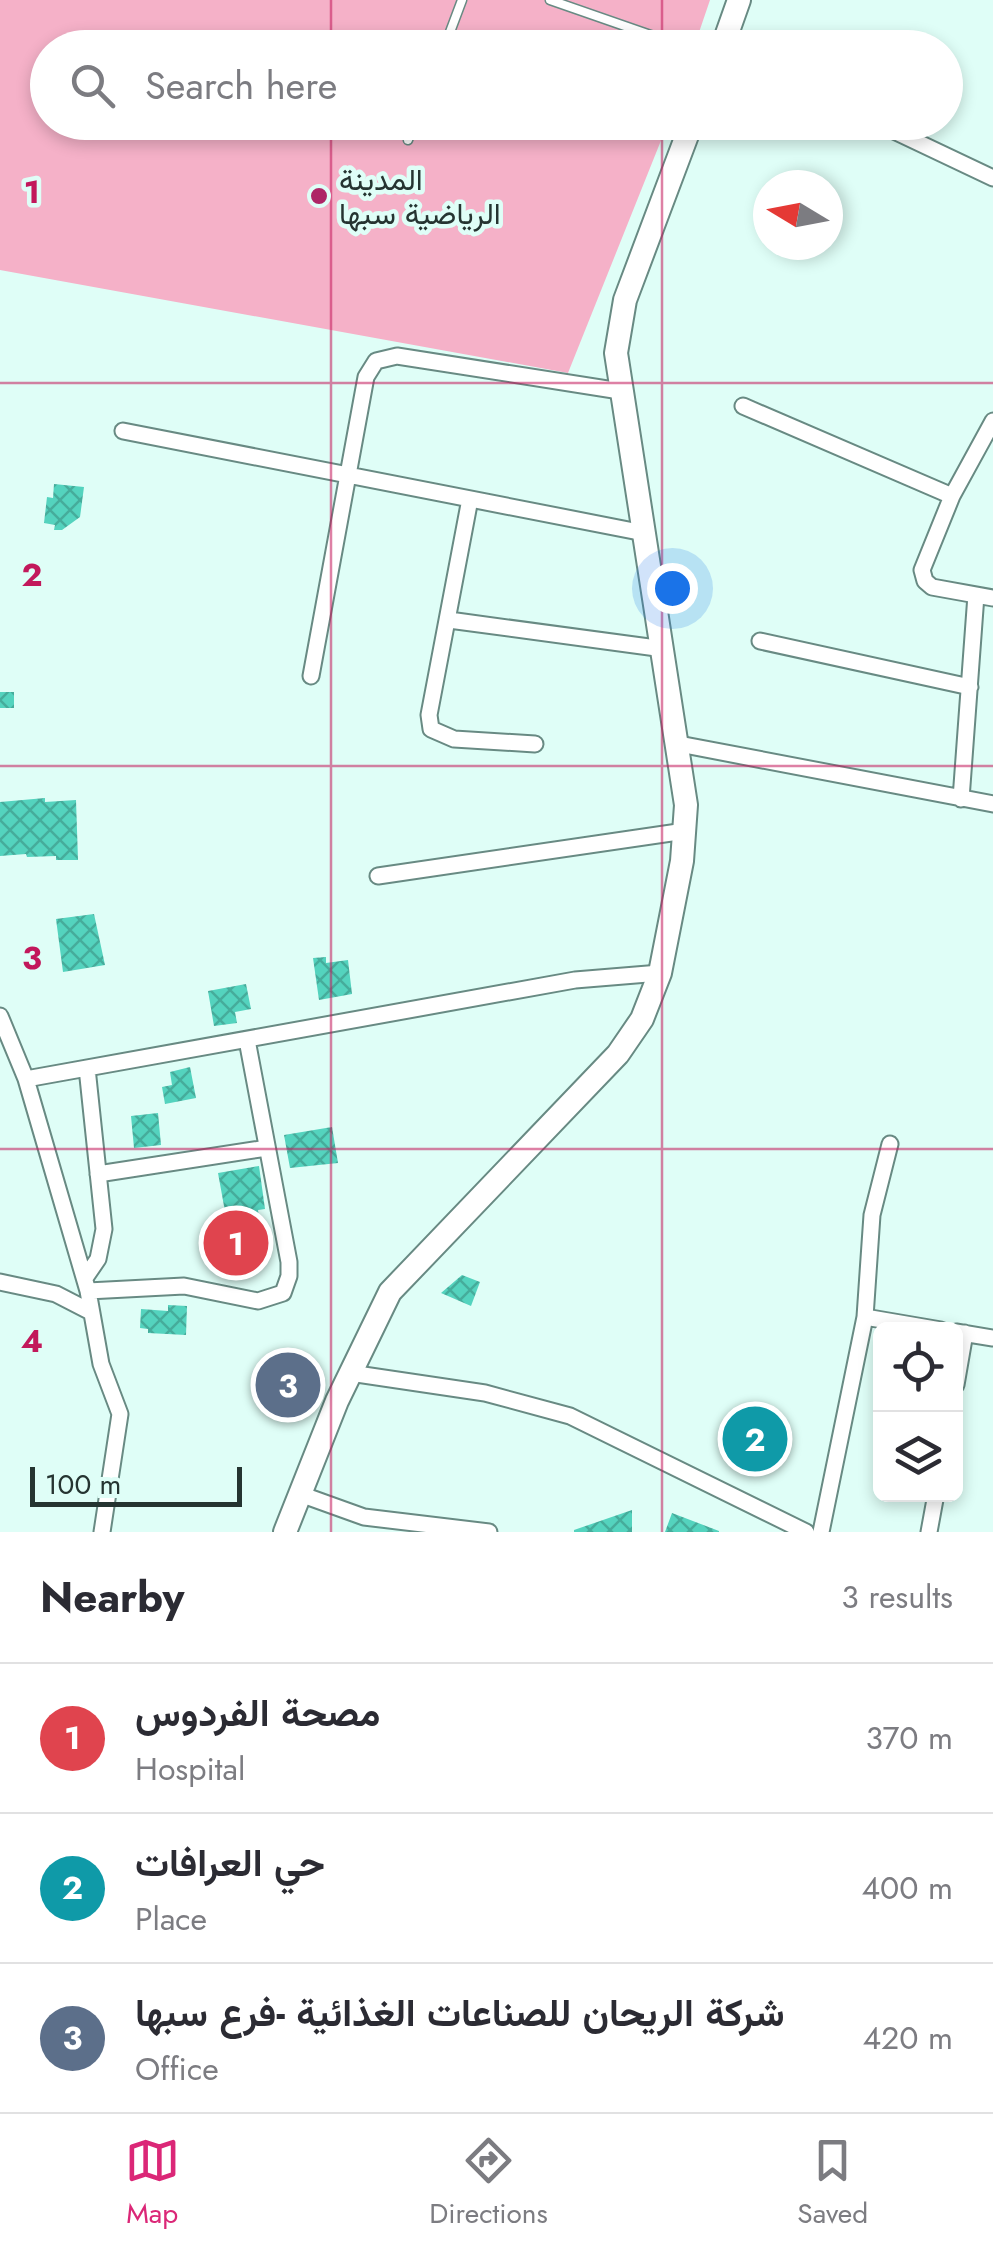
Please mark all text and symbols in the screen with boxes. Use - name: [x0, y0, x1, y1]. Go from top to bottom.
- search box: [30, 30, 963, 140]
- icon: search: [65, 58, 120, 113]
- text: Search here: [145, 58, 337, 113]
- place label: المدينة الرياضية سبها: [339, 158, 501, 235]
- text: 1: [24, 169, 40, 215]
- north arrow: [753, 170, 843, 260]
- marker: المدينة الرياضية سبها: [308, 185, 330, 207]
- text: 2: [22, 552, 43, 598]
- your location: [647, 563, 698, 614]
- text: 3: [22, 935, 42, 981]
- pin: 1: [204, 1206, 268, 1280]
- text: 4: [21, 1318, 43, 1364]
- map controls: [873, 1322, 963, 1502]
- button: locate: [873, 1322, 963, 1412]
- pin: 3: [256, 1348, 320, 1422]
- pin: 2: [722, 1402, 788, 1476]
- button: layers: [873, 1412, 963, 1502]
- scale bar: [30, 1462, 242, 1506]
- text: 100 m: [45, 1464, 121, 1505]
- text: Nearby: [40, 1567, 184, 1628]
- text: 3 results: [841, 1574, 953, 1620]
- text: مصحة الفردوس: [135, 1685, 380, 1740]
- text: 1: [64, 1715, 81, 1761]
- text: 370 m: [865, 1715, 953, 1761]
- text: Hospital: [135, 1746, 245, 1792]
- text: حي العرافات: [135, 1835, 325, 1890]
- text: 2: [62, 1865, 83, 1911]
- text: 400 m: [861, 1865, 953, 1911]
- text: Place: [135, 1896, 207, 1942]
- text: شركة الريحان للصناعات الغذائية -فرع سبها: [135, 1985, 785, 2040]
- text: 3: [63, 2015, 82, 2061]
- text: 420 m: [862, 2015, 953, 2061]
- text: Office: [135, 2046, 219, 2092]
- tab: Map: [125, 2133, 180, 2234]
- tab: Directions: [429, 2133, 548, 2234]
- tab: Saved: [797, 2133, 868, 2234]

